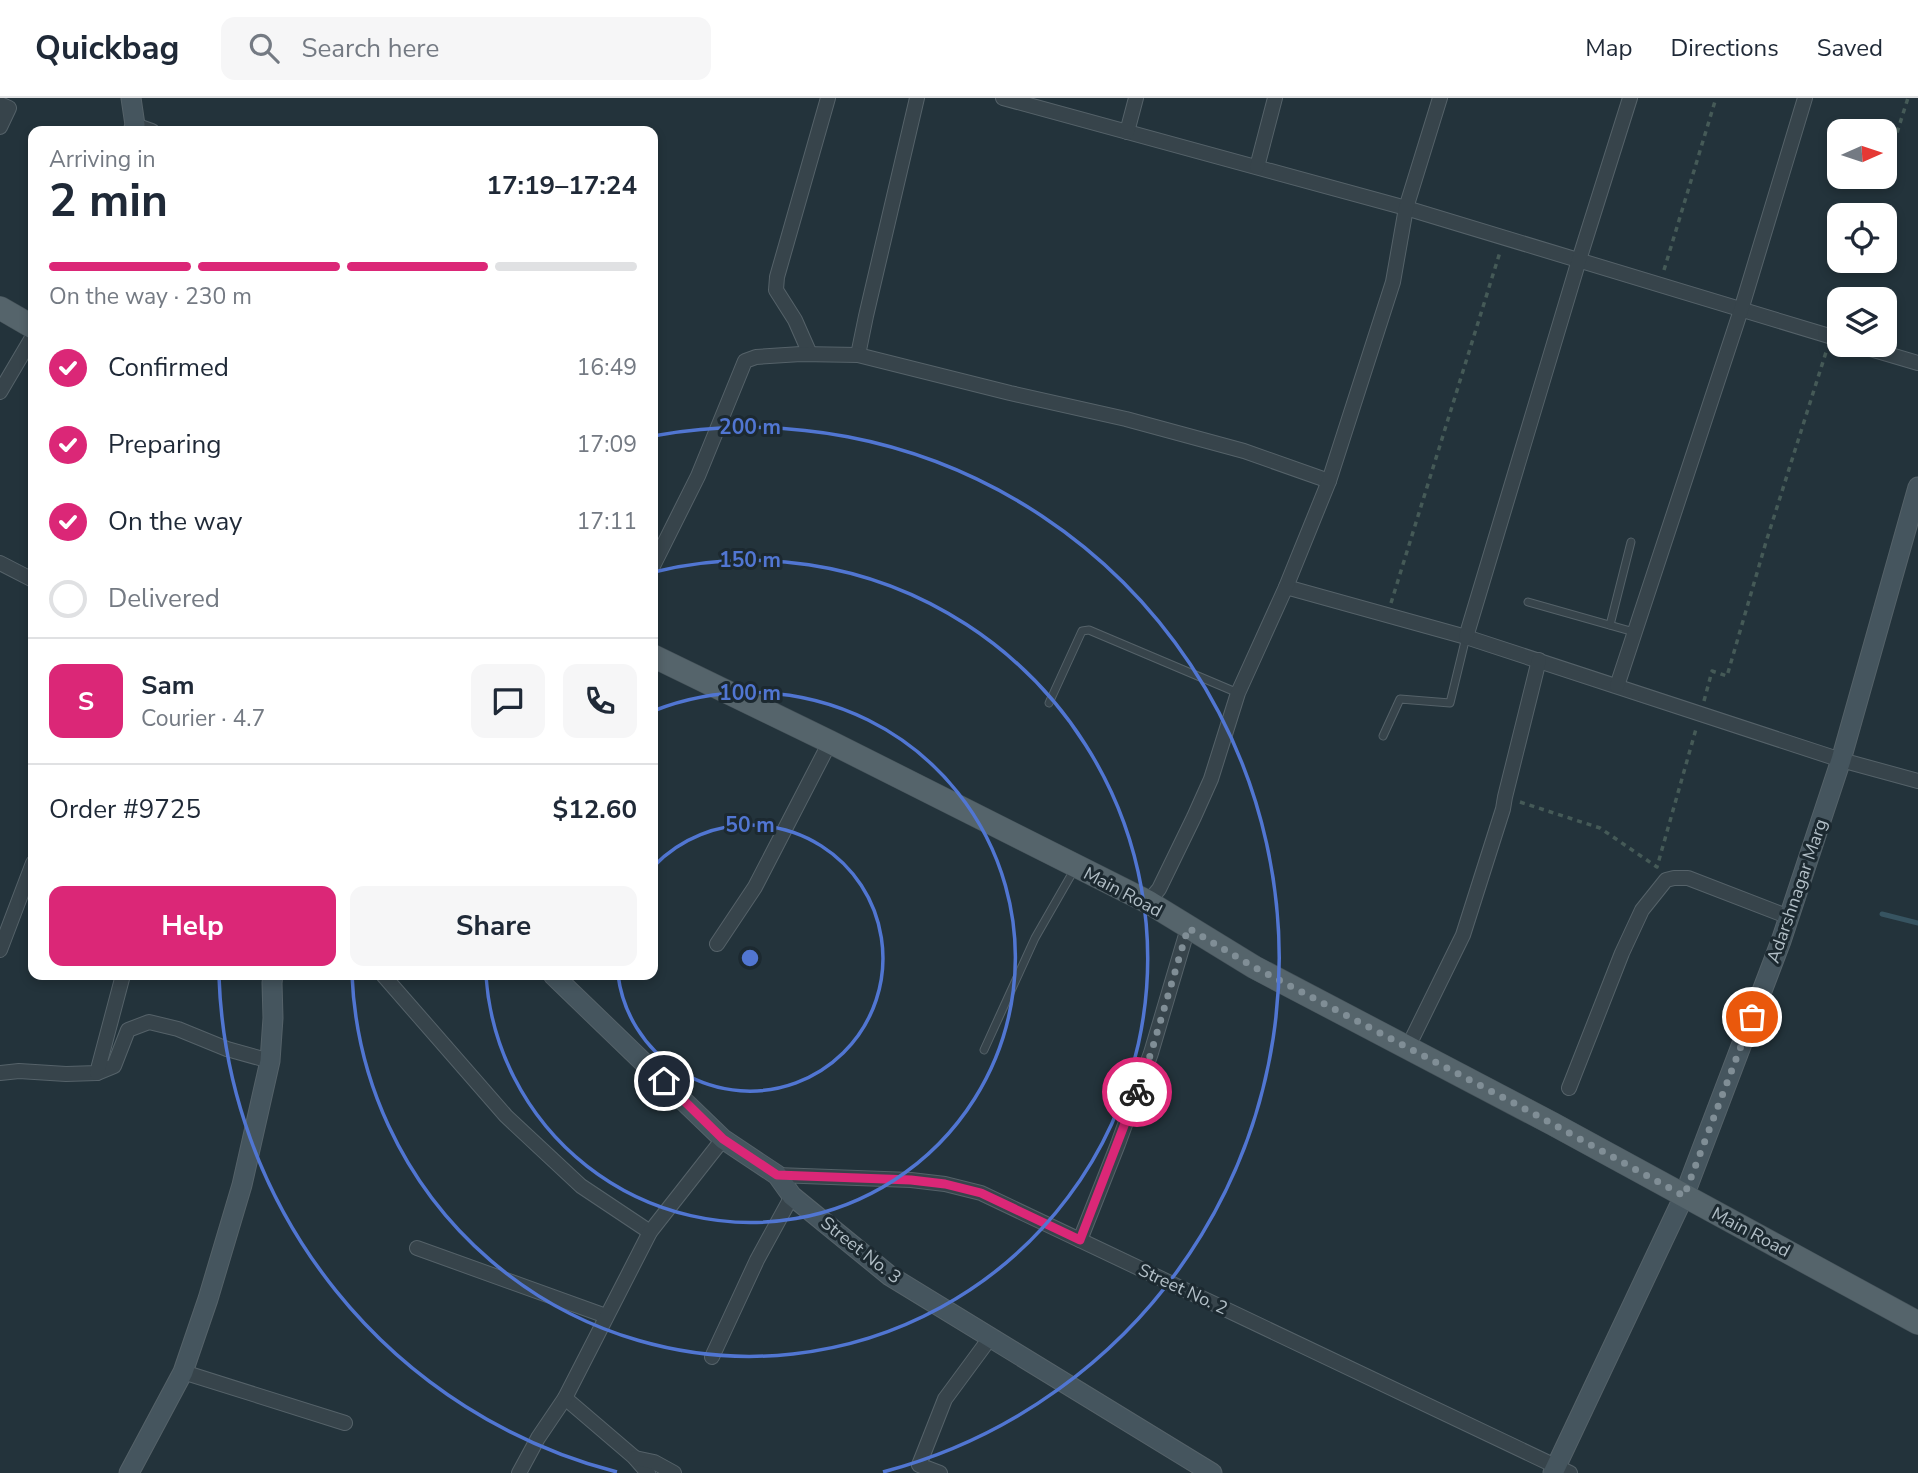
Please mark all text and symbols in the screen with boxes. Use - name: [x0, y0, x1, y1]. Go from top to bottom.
- search box: [221, 17, 711, 80]
- text: Quickbag: [35, 26, 179, 71]
- icon: search: [245, 29, 283, 67]
- text: Search here: [301, 31, 439, 66]
- text: Map: [1585, 32, 1632, 64]
- text: Directions: [1670, 32, 1779, 64]
- text: Saved: [1817, 32, 1883, 64]
- north arrow: [1827, 119, 1897, 189]
- map controls: [1827, 119, 1897, 357]
- text: Arriving in: [49, 144, 156, 175]
- text: 17:19–17:24: [486, 168, 637, 203]
- text: 2 min: [49, 169, 168, 232]
- button: locate: [1827, 203, 1897, 273]
- text: On the way · 230 m: [49, 281, 252, 312]
- button: layers: [1827, 287, 1897, 357]
- icon: check: [49, 349, 87, 387]
- text: Confirmed: [108, 350, 229, 385]
- text: 16:49: [577, 352, 637, 383]
- text: 200 m: [719, 413, 781, 441]
- icon: check: [49, 426, 87, 464]
- text: Preparing: [108, 427, 221, 462]
- text: 17:09: [577, 429, 637, 460]
- icon: check: [49, 503, 87, 541]
- text: On the way: [108, 504, 242, 539]
- text: 17:11: [577, 506, 637, 537]
- text: 150 m: [719, 546, 781, 574]
- text: Delivered: [108, 581, 220, 616]
- button: chat: [471, 664, 545, 738]
- button: phone: [563, 664, 637, 738]
- text: Sam: [141, 668, 194, 703]
- text: 100 m: [719, 679, 781, 707]
- text: S: [78, 684, 94, 719]
- text: Courier · 4.7: [141, 703, 265, 734]
- text: Order #9725: [49, 792, 201, 827]
- text: $12.60: [553, 792, 637, 827]
- text: 50 m: [725, 811, 775, 839]
- street label: Adarshnagar Marg: [1761, 816, 1833, 966]
- street label: Main Road: [1079, 861, 1167, 923]
- button: Help: [49, 886, 336, 966]
- button: Share: [350, 886, 637, 966]
- centre of rings: [738, 946, 762, 970]
- pin: [1722, 987, 1782, 1047]
- icon: bag: [1733, 998, 1771, 1036]
- pin: [634, 1051, 694, 1111]
- courier: [1102, 1057, 1172, 1127]
- icon: home: [645, 1062, 683, 1100]
- icon: bike: [1118, 1073, 1156, 1111]
- street label: Main Road: [1707, 1201, 1795, 1263]
- street label: Street No. 3: [816, 1211, 906, 1289]
- street label: Street No. 2: [1134, 1258, 1232, 1320]

